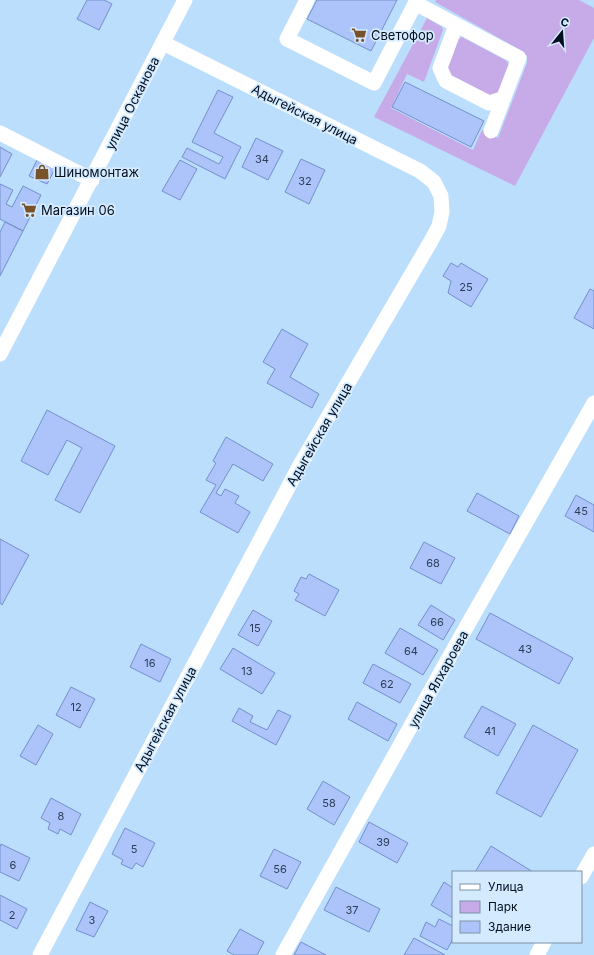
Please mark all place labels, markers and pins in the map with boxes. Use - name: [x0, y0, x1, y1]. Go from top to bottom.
- supermarket icon: Светофор: [350, 26, 368, 44]
- place label: Светофор: [371, 27, 434, 43]
- shop icon: Шиномонтаж: [33, 163, 51, 181]
- place label: Шиномонтаж: [54, 164, 139, 180]
- supermarket icon: Магазин 06: [20, 201, 38, 219]
- place label: Магазин 06: [41, 202, 115, 218]

